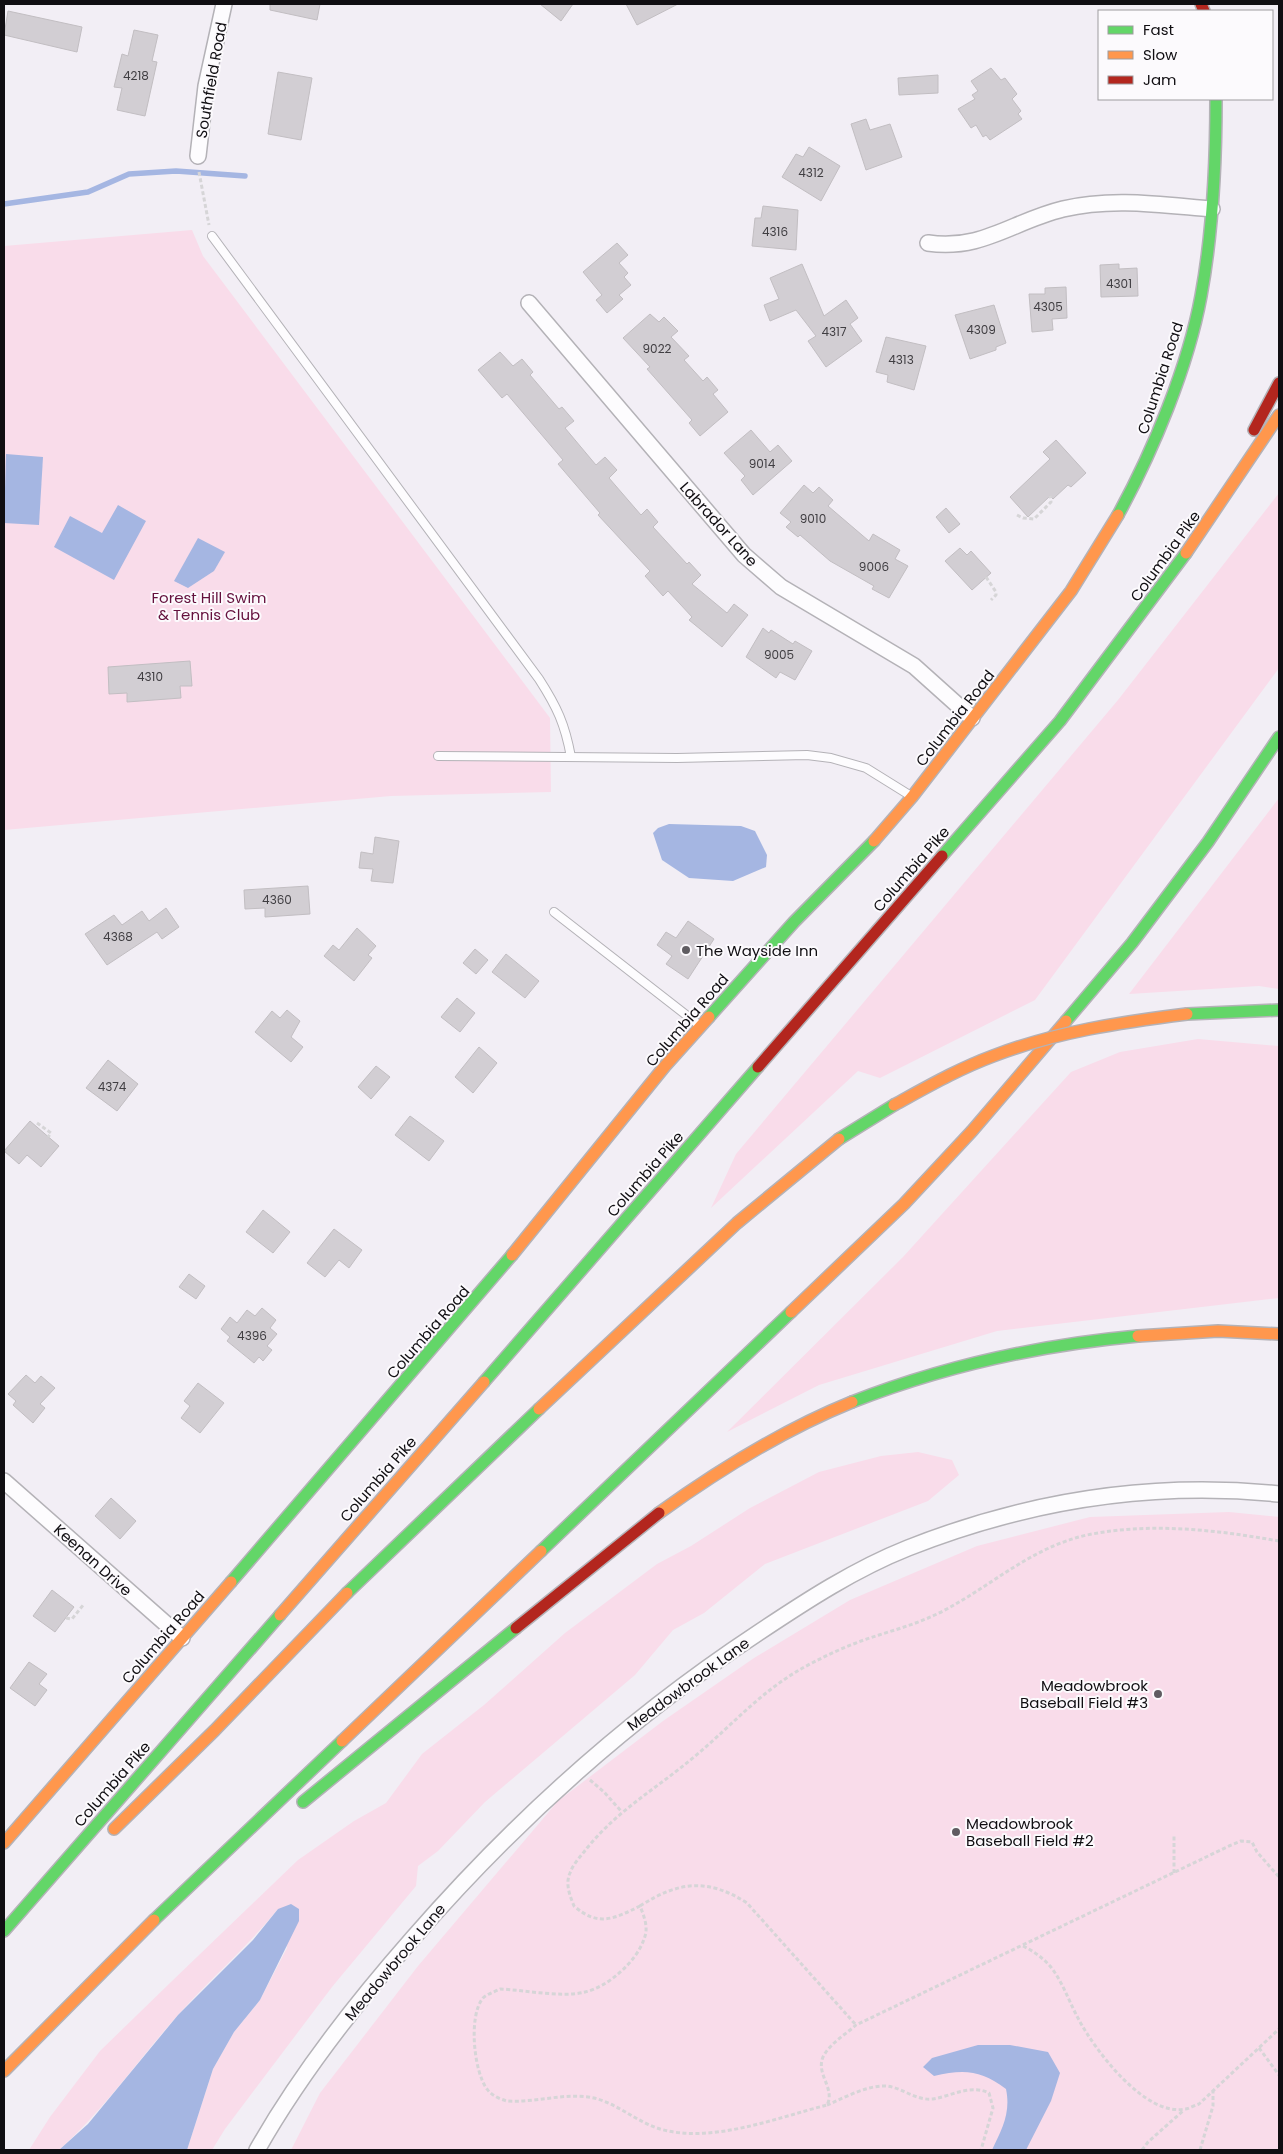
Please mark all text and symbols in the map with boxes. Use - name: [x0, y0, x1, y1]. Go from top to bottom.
- legend: [1098, 10, 1273, 100]
- text: Fast: [1143, 19, 1174, 40]
- street label: Southfield Road: [190, 20, 232, 140]
- text: Slow: [1143, 44, 1178, 65]
- house number: 4218: [123, 67, 149, 84]
- text: Jam: [1143, 69, 1177, 90]
- house number: 4312: [798, 164, 824, 181]
- house number: 4316: [762, 223, 788, 240]
- house number: 4301: [1106, 275, 1132, 292]
- house number: 4305: [1033, 298, 1063, 315]
- street label: Columbia Road: [1132, 319, 1188, 437]
- house number: 4309: [966, 321, 996, 338]
- house number: 4317: [821, 323, 847, 340]
- house number: 9022: [643, 340, 672, 357]
- house number: 4313: [888, 351, 914, 368]
- house number: 9014: [749, 455, 776, 472]
- street label: Labrador Lane: [675, 477, 763, 571]
- street label: Columbia Pike: [1125, 506, 1205, 606]
- house number: 9010: [800, 510, 826, 527]
- house number: 9006: [859, 558, 889, 575]
- park label: Forest Hill Swim & Tennis Club: [151, 587, 267, 625]
- house number: 9005: [764, 646, 794, 663]
- street label: Columbia Road: [911, 665, 999, 771]
- house number: 4310: [137, 668, 163, 685]
- street label: Columbia Pike: [868, 822, 954, 916]
- house number: 4360: [262, 891, 292, 908]
- house number: 4368: [103, 928, 133, 945]
- place label: The Wayside Inn: [696, 940, 818, 961]
- marker: The Wayside Inn: [680, 944, 692, 956]
- street label: Columbia Road: [641, 969, 733, 1071]
- house number: 4374: [98, 1078, 127, 1095]
- street label: Columbia Pike: [602, 1127, 688, 1221]
- street label: Columbia Road: [382, 1281, 474, 1383]
- house number: 4396: [237, 1327, 267, 1344]
- street label: Columbia Pike: [335, 1432, 421, 1526]
- street label: Keenan Drive: [49, 1519, 137, 1601]
- street label: Columbia Road: [117, 1586, 209, 1688]
- street label: Meadowbrook Lane: [623, 1632, 753, 1736]
- place label: Meadowbrook Baseball Field #3: [1020, 1675, 1148, 1713]
- marker: Meadowbrook Baseball Field #3: [1152, 1688, 1164, 1700]
- street label: Columbia Pike: [69, 1737, 155, 1831]
- place label: Meadowbrook Baseball Field #2: [966, 1813, 1094, 1851]
- marker: Meadowbrook Baseball Field #2: [950, 1826, 962, 1838]
- street label: Meadowbrook Lane: [340, 1899, 450, 2025]

